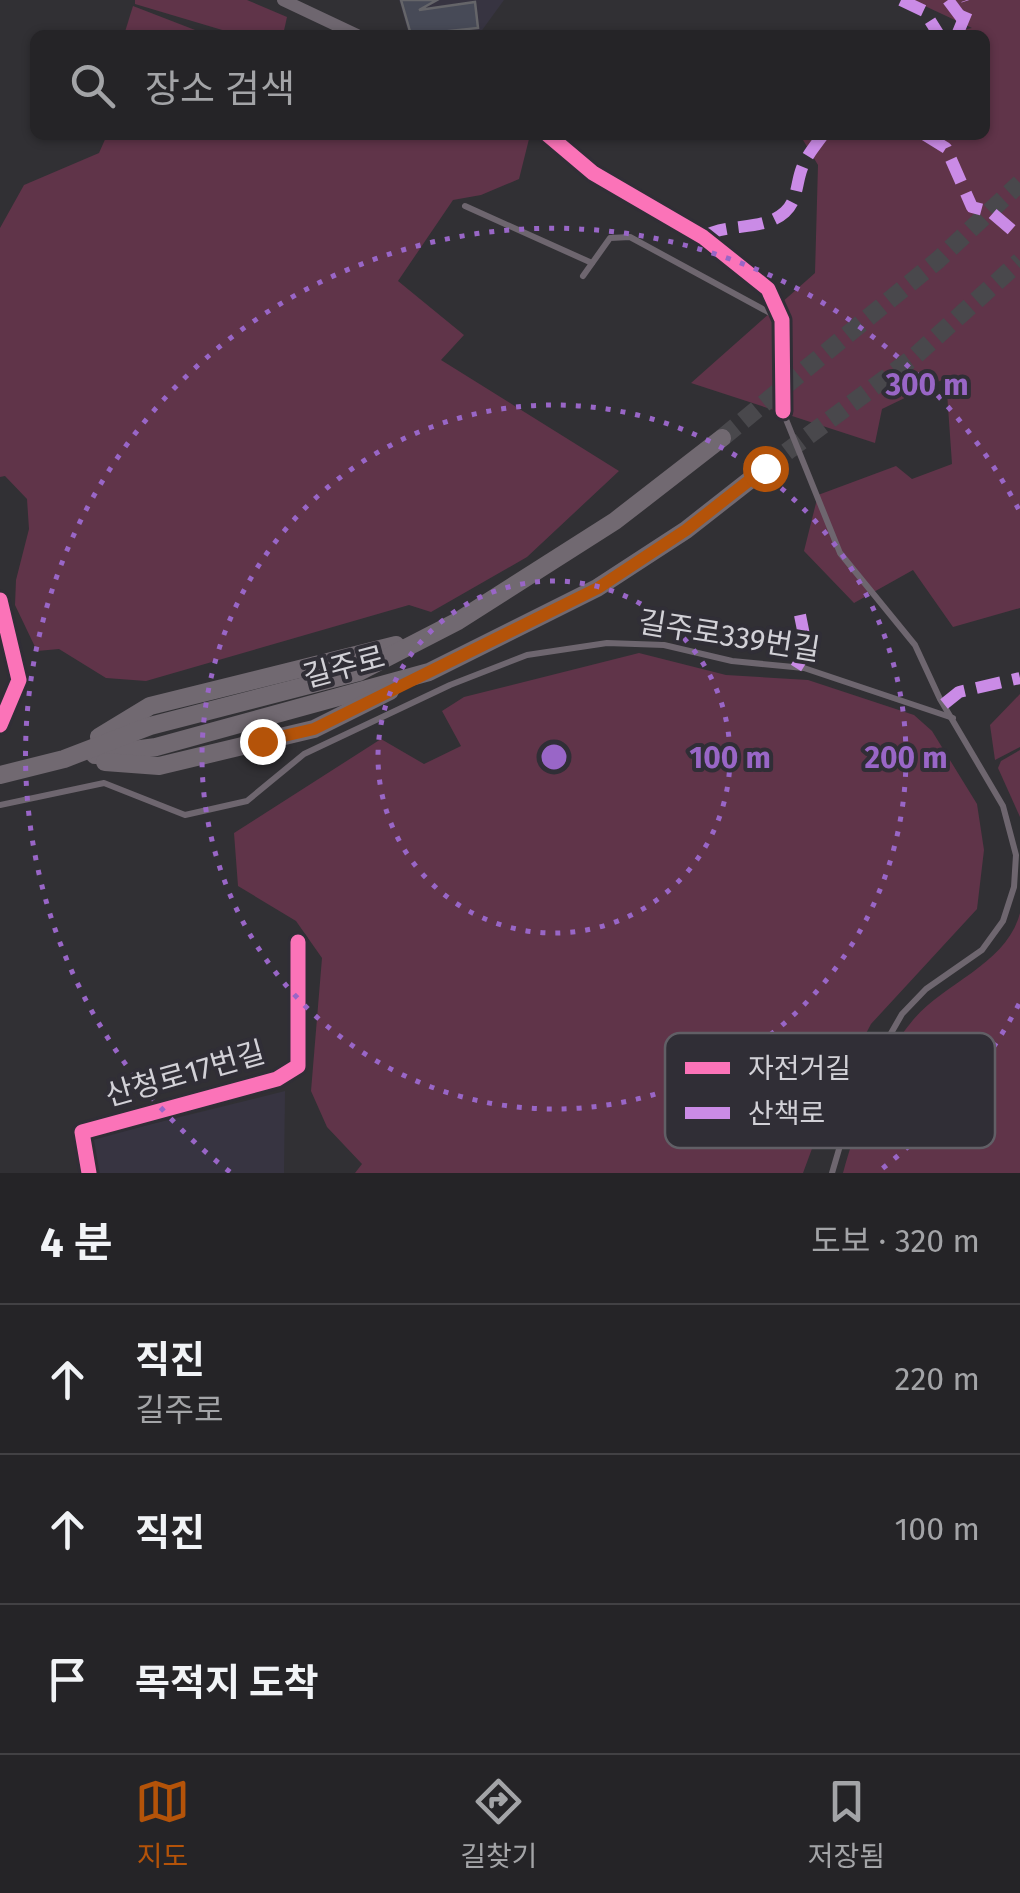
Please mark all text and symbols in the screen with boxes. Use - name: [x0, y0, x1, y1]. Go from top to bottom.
- search box: [30, 30, 990, 140]
- icon: search: [65, 58, 120, 113]
- text: 장소 검색: [145, 66, 295, 112]
- text: 300 m: [884, 367, 969, 403]
- route start: [743, 446, 789, 492]
- street label: 길주로339번길: [636, 604, 822, 668]
- street label: 길주로: [299, 639, 389, 695]
- route end: [240, 719, 286, 765]
- centre of rings: [536, 739, 572, 775]
- text: 100 m: [689, 740, 771, 776]
- text: 200 m: [864, 740, 948, 776]
- legend: [665, 1033, 995, 1148]
- street label: 산청로17번길: [101, 1034, 269, 1114]
- text: 자전거길: [748, 1052, 851, 1085]
- text: 산책로: [748, 1097, 825, 1130]
- text: 4 분: [40, 1218, 112, 1268]
- text: 도보 · 320 m: [811, 1222, 980, 1260]
- text: 직진: [135, 1337, 205, 1383]
- icon: ahead: [40, 1352, 95, 1407]
- text: 220 m: [895, 1360, 980, 1398]
- text: 길주로: [135, 1391, 223, 1429]
- icon: ahead: [40, 1502, 95, 1557]
- text: 직진: [135, 1510, 205, 1556]
- text: 100 m: [895, 1510, 980, 1548]
- icon: arrive: [40, 1652, 95, 1707]
- text: 목적지 도착: [135, 1660, 319, 1706]
- tab: 지도: [135, 1774, 190, 1874]
- tab: 길찾기: [460, 1774, 537, 1874]
- tab: 저장됨: [808, 1774, 885, 1874]

